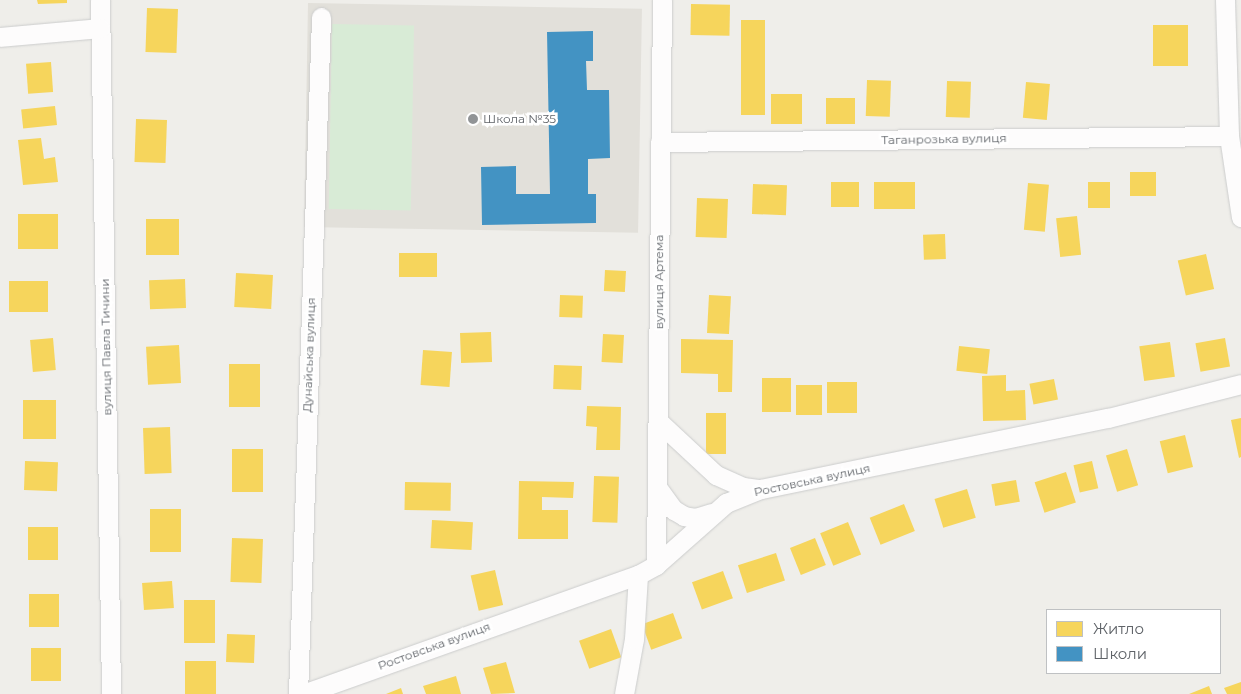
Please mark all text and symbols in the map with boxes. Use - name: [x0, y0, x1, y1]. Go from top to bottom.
- place label: Школа №35: [483, 112, 556, 126]
- marker: Школа №35: [467, 113, 479, 125]
- street label: Таганрозька вулиця: [881, 131, 1007, 147]
- street label: вулиця Артема: [652, 235, 666, 329]
- street label: вулиця Павла Тичини: [98, 278, 114, 416]
- street label: Дунайська вулиця: [300, 297, 318, 413]
- street label: Ростовська вулиця: [753, 461, 871, 499]
- legend: [1046, 609, 1221, 674]
- street label: Ростовська вулиця: [376, 619, 492, 673]
- text: Житло: [1093, 619, 1144, 638]
- text: Школи: [1093, 644, 1147, 663]

